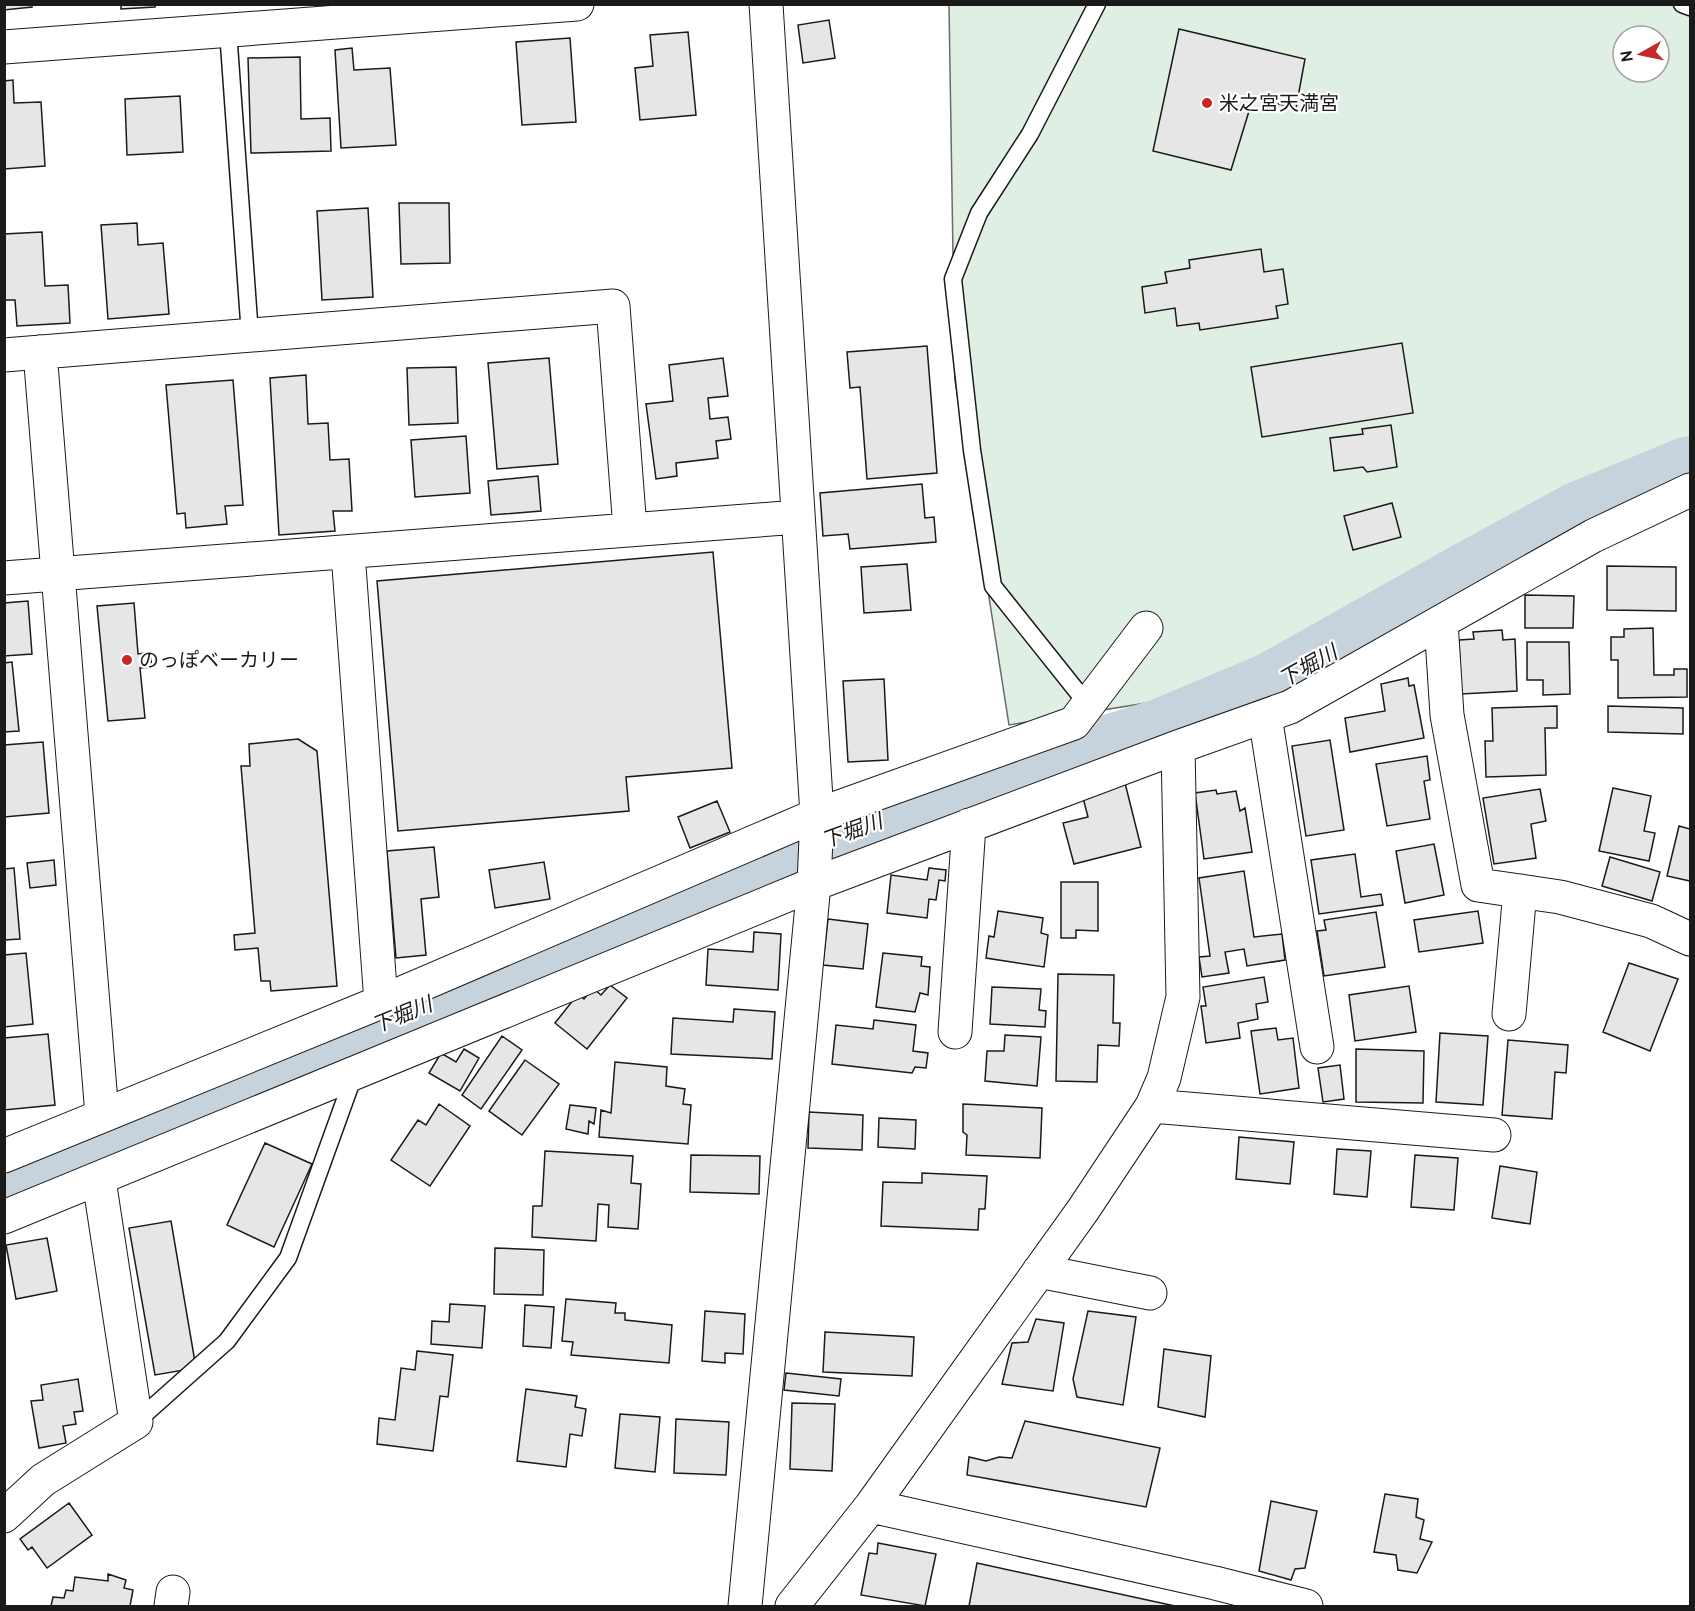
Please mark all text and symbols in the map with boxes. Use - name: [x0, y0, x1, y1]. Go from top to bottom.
- north arrow: [1611, 24, 1671, 84]
- text: N: [1617, 49, 1639, 63]
- place label: 米之宮天満宮: [1219, 92, 1339, 118]
- marker: 米之宮天満宮: [1200, 96, 1214, 110]
- water label: 下堀川: [1275, 639, 1345, 694]
- place label: のっぽベーカリー: [139, 649, 299, 675]
- marker: のっぽベーカリー: [120, 653, 134, 667]
- water label: 下堀川: [818, 808, 889, 856]
- water label: 下堀川: [368, 991, 439, 1041]

